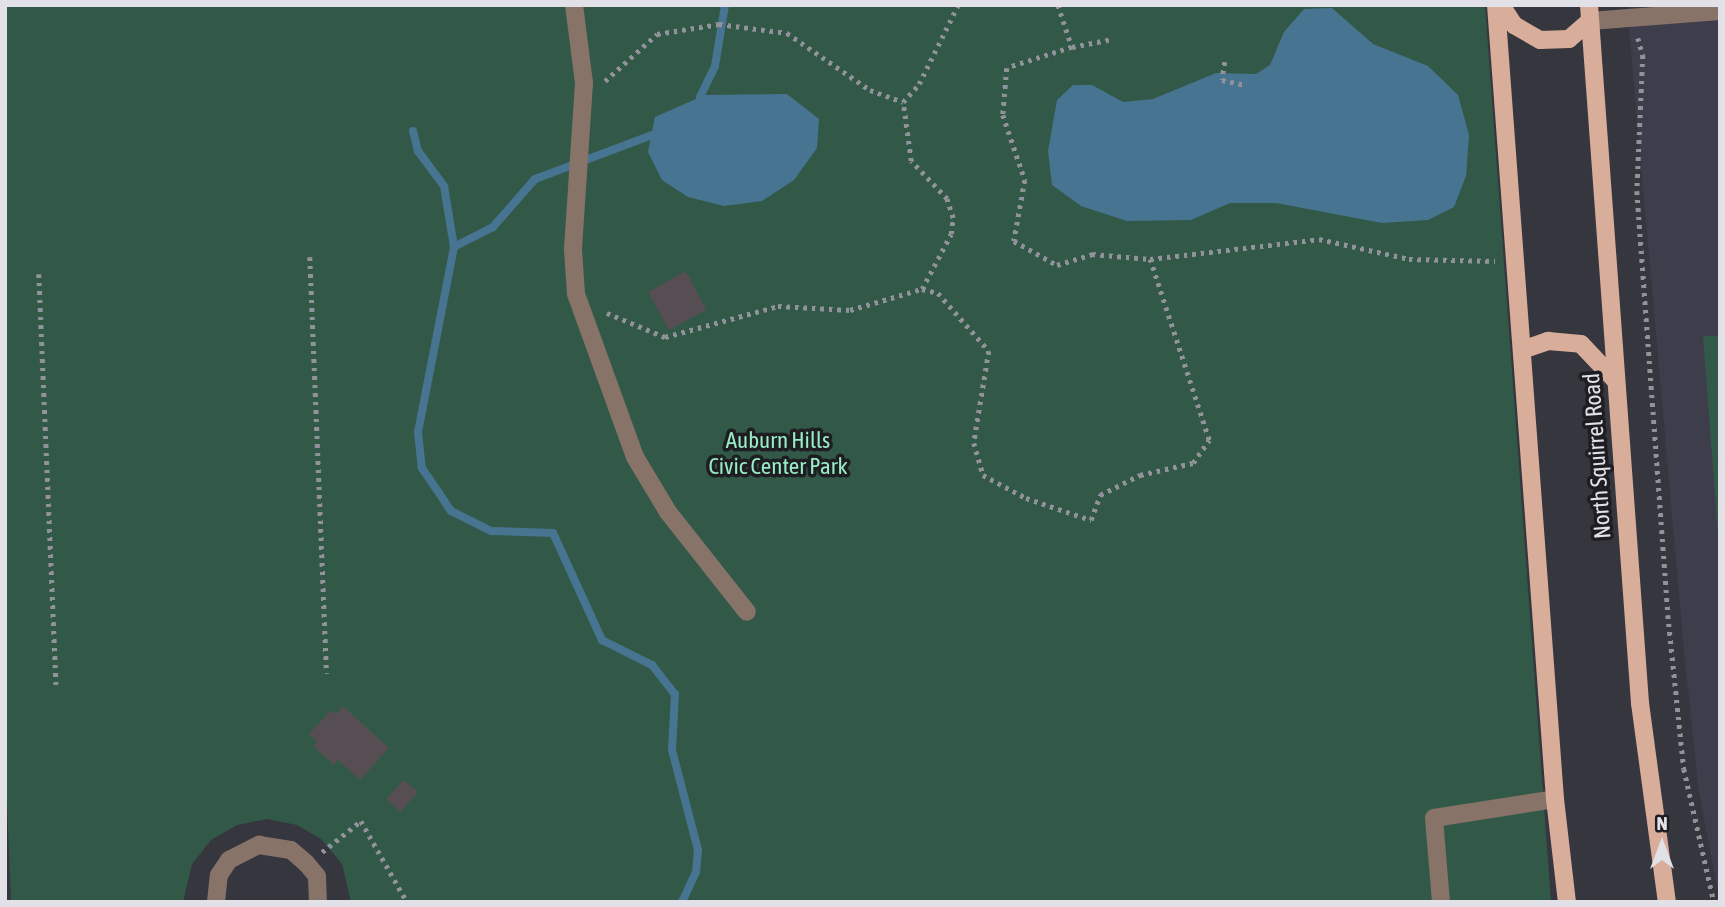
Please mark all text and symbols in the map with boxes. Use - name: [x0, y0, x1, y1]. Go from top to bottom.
- street label: North Squirrel Road: [1577, 372, 1617, 540]
- park label: Auburn Hills Civic Center Park: [708, 426, 848, 480]
- north arrow: [1627, 809, 1697, 879]
- text: N: [1656, 812, 1668, 834]

